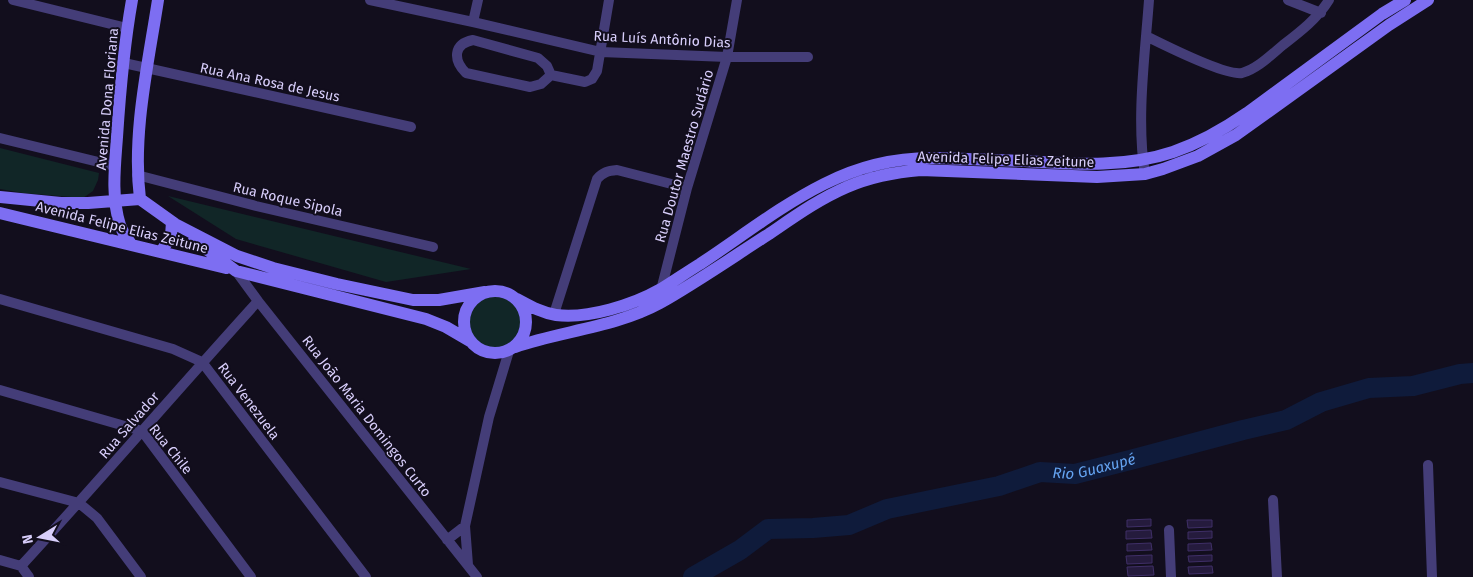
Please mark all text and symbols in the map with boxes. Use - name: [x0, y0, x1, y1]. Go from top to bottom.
- street label: Avenida Dona Floriana: [93, 27, 122, 171]
- street label: Rua Luís Antônio Dias: [593, 27, 731, 52]
- street label: Rua Ana Rosa de Jesus: [198, 59, 342, 106]
- street label: Rua Doutor Maestro Sudário: [652, 68, 717, 245]
- street label: Avenida Felipe Elias Zeitune: [917, 148, 1095, 171]
- street label: Rua Roque Sipola: [231, 179, 344, 220]
- street label: Avenida Felipe Elias Zeitune: [34, 198, 210, 257]
- street label: Rua João Maria Domingos Curto: [298, 332, 435, 500]
- street label: Rua Venezuela: [214, 359, 283, 443]
- street label: Rua Salvador: [96, 388, 163, 462]
- street label: Rua Chile: [145, 421, 196, 478]
- water label: Rio Guaxupé: [1052, 450, 1138, 483]
- north arrow: [15, 512, 65, 562]
- text: N: [19, 533, 37, 545]

